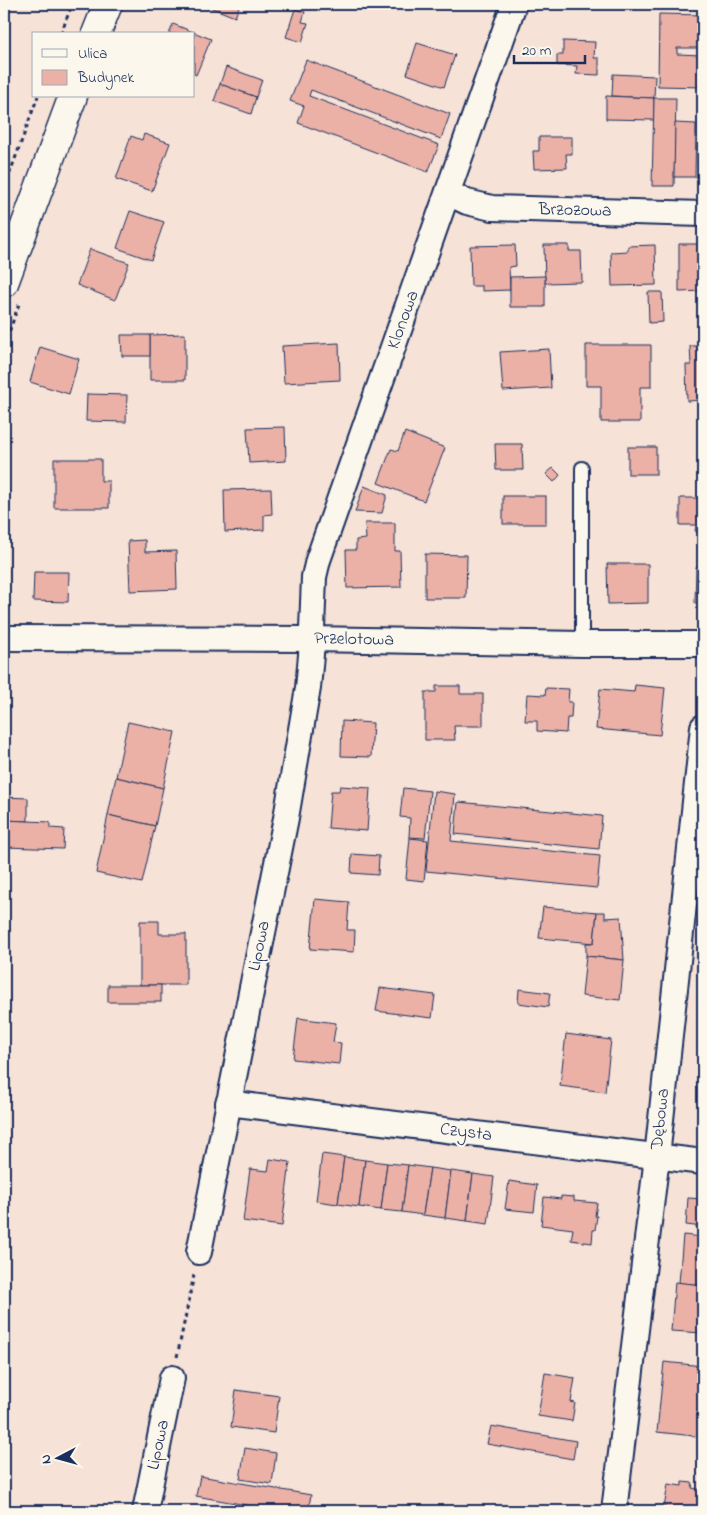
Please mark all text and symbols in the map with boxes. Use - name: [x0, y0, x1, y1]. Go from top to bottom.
- legend: [32, 32, 195, 98]
- scale bar: [514, 32, 586, 64]
- text: 20 m: [522, 40, 552, 62]
- text: Ulica: [78, 43, 107, 65]
- text: Budynek: [77, 67, 135, 90]
- street label: Brzozowa: [537, 197, 612, 225]
- street label: Klonowa: [381, 287, 427, 353]
- street label: Przelotowa: [314, 626, 394, 654]
- street label: Lipowa: [242, 919, 278, 973]
- street label: Dębowa: [645, 1087, 677, 1152]
- street label: Czysta: [438, 1117, 494, 1149]
- street label: Lipowa: [141, 1418, 177, 1472]
- north arrow: [32, 1432, 82, 1482]
- text: N: [36, 1453, 57, 1465]

